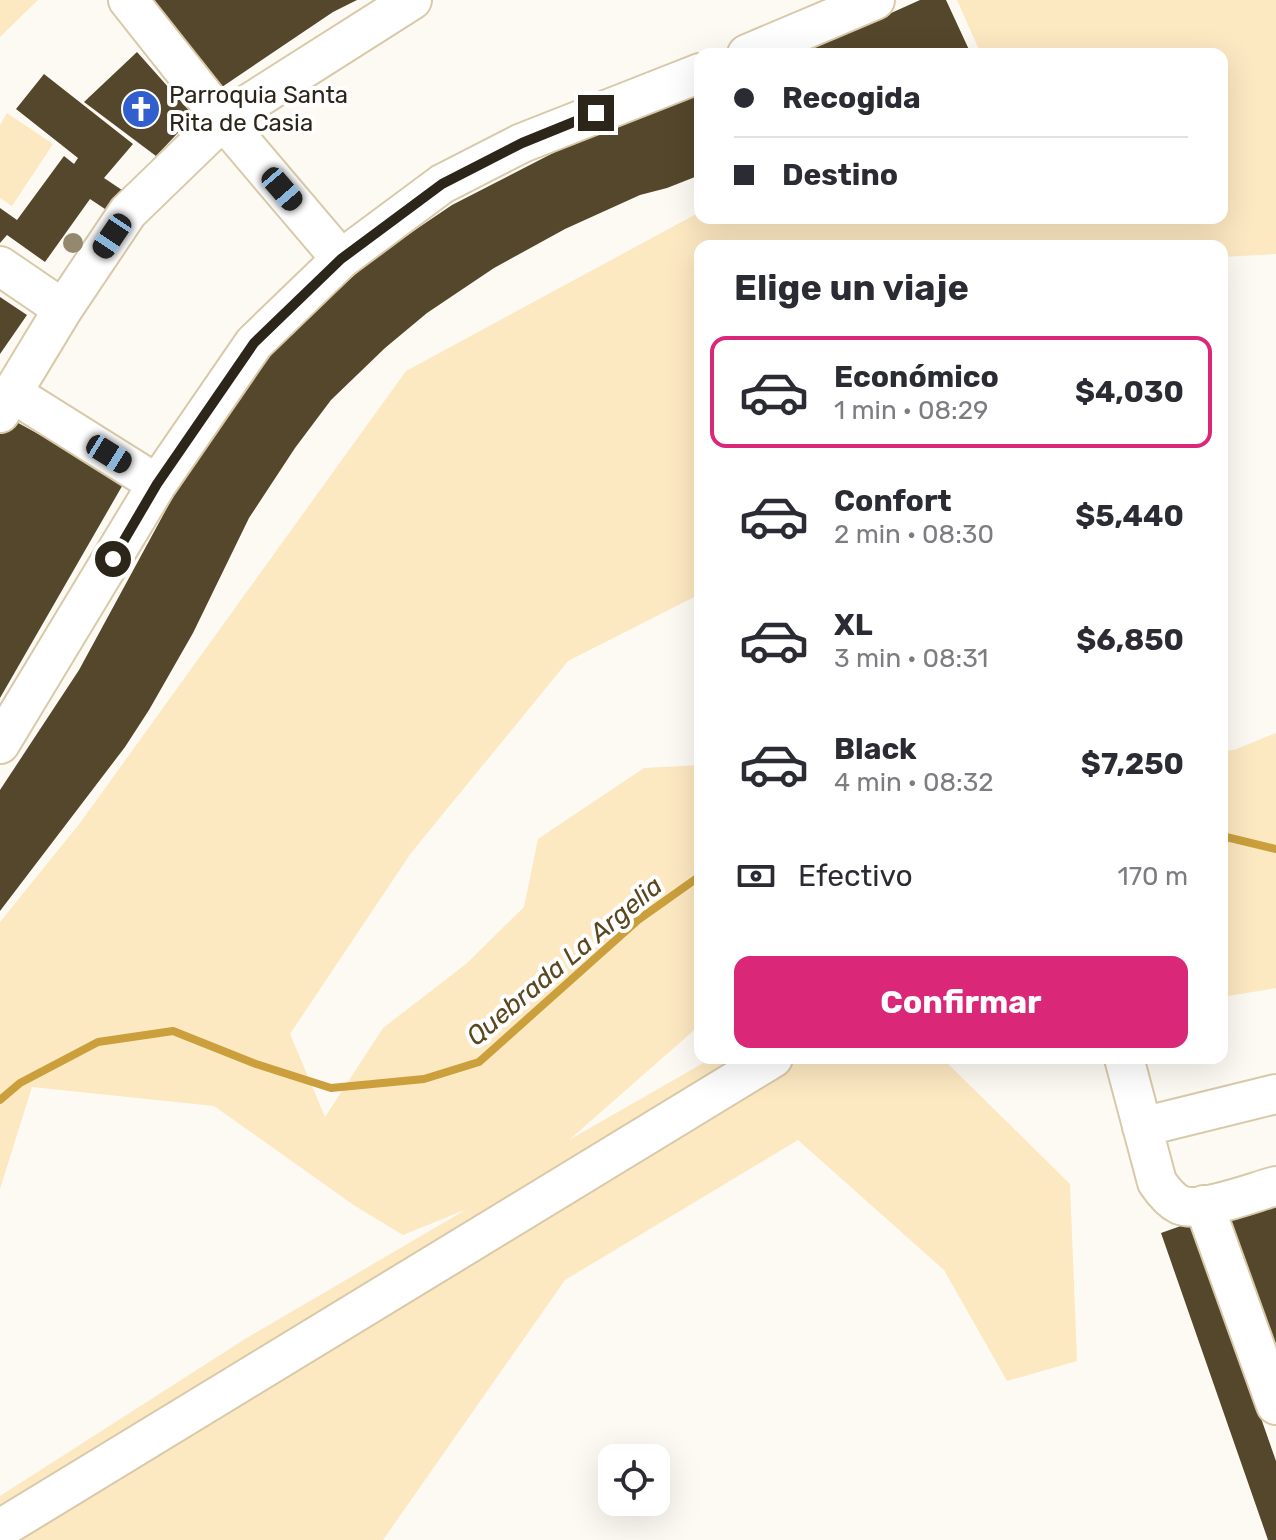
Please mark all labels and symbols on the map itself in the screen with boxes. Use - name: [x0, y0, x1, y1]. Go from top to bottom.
- place label: Parroquia Santa Rita de Casia: [169, 81, 348, 137]
- church icon: Parroquia Santa Rita de Casia: [120, 88, 162, 130]
- route end: [578, 95, 614, 131]
- car: [257, 163, 307, 215]
- car: [89, 209, 135, 263]
- car: [82, 431, 136, 477]
- route start: [95, 541, 131, 577]
- water label: Quebrada La Argelia: [460, 870, 669, 1052]

